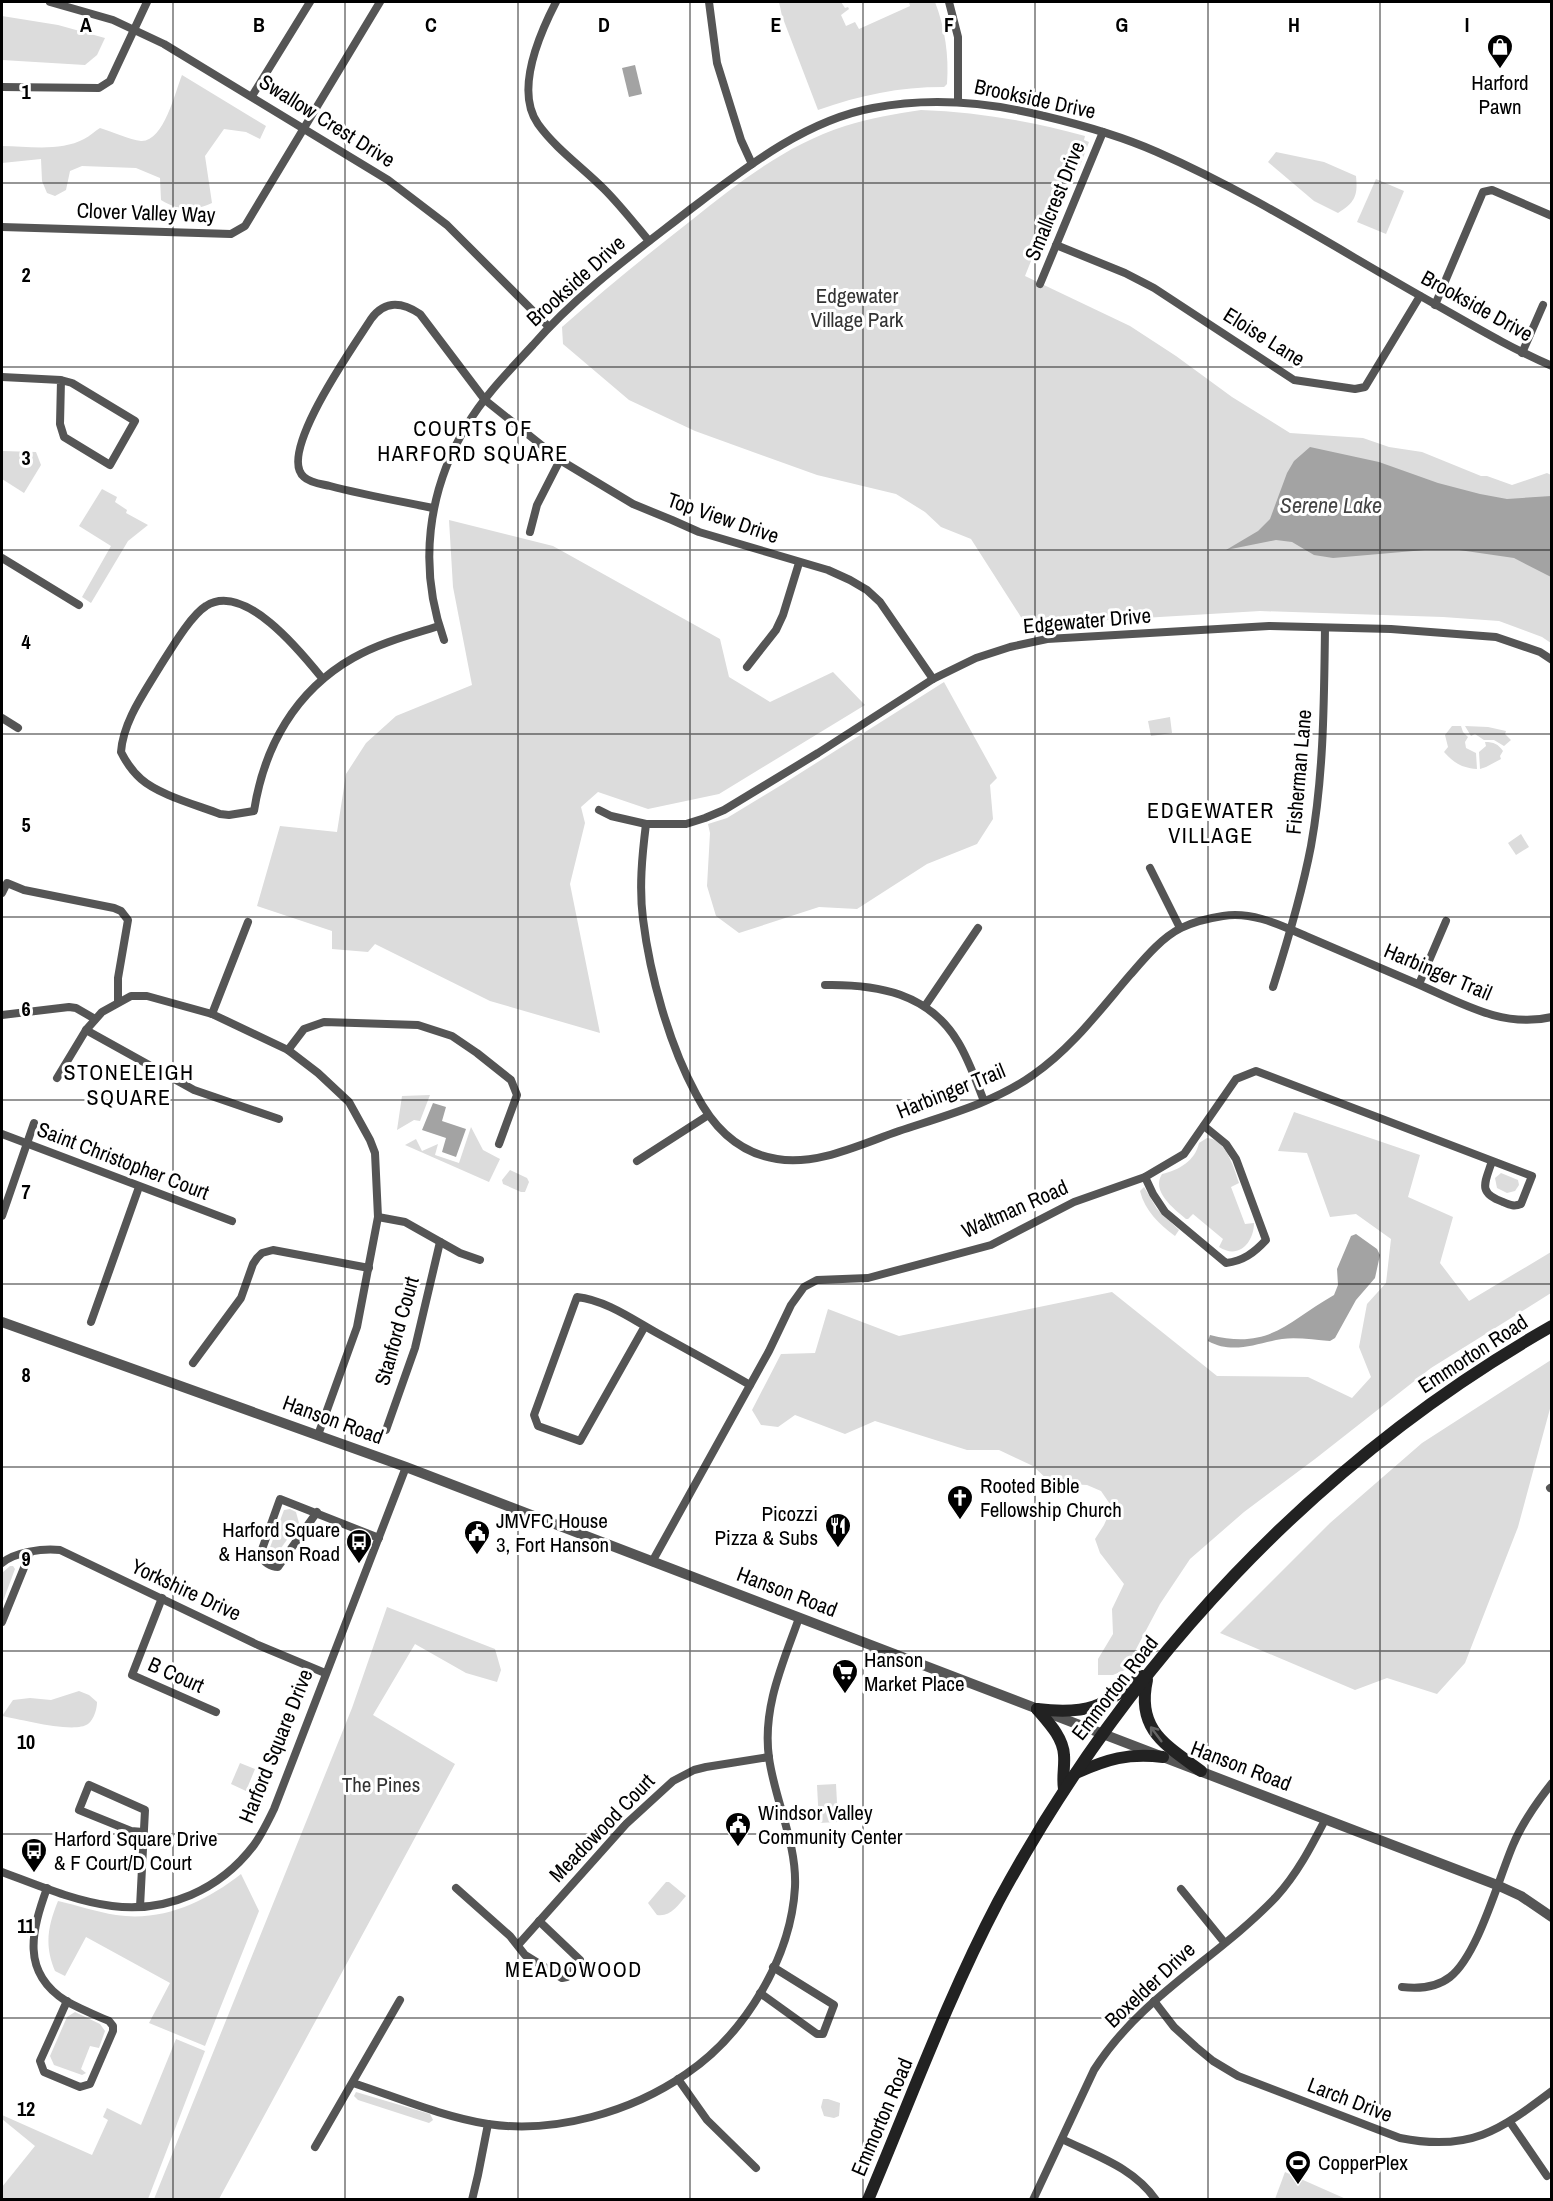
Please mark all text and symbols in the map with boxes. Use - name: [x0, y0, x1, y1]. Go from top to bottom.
- text: A: [80, 11, 92, 38]
- text: B: [253, 11, 265, 38]
- text: C: [425, 11, 437, 38]
- text: D: [598, 11, 610, 38]
- text: E: [771, 11, 782, 38]
- text: F: [944, 11, 954, 38]
- text: G: [1116, 11, 1128, 38]
- text: H: [1288, 11, 1300, 38]
- text: I: [1465, 11, 1469, 38]
- shop icon: Harford Pawn: [1485, 32, 1515, 70]
- street label: Swallow Crest Drive: [254, 67, 401, 174]
- place label: Harford Pawn: [1471, 68, 1529, 121]
- street label: Brookside Drive: [972, 71, 1099, 126]
- text: 1: [21, 78, 31, 105]
- street label: Smallcrest Drive: [1017, 137, 1092, 265]
- street label: Clover Valley Way: [76, 196, 216, 229]
- street label: Brookside Drive: [520, 229, 631, 333]
- text: 2: [21, 261, 31, 288]
- street label: Brookside Drive: [1416, 263, 1538, 348]
- park label: Edgewater Village Park: [811, 281, 904, 334]
- street label: Eloise Lane: [1218, 300, 1311, 373]
- district label: COURTS OF HARFORD SQUARE: [377, 413, 569, 468]
- text: 3: [21, 444, 31, 471]
- street label: Top View Drive: [663, 485, 783, 550]
- water label: Serene Lake: [1280, 490, 1382, 520]
- street label: Edgewater Drive: [1022, 600, 1152, 641]
- text: 4: [21, 628, 31, 655]
- street label: Fisherman Lane: [1279, 708, 1318, 836]
- district label: EDGEWATER VILLAGE: [1147, 795, 1275, 850]
- text: 5: [21, 811, 31, 838]
- street label: Harbinger Trail: [1380, 936, 1497, 1007]
- text: 6: [21, 995, 31, 1022]
- street label: Harbinger Trail: [892, 1056, 1009, 1125]
- district label: STONELEIGH SQUARE: [64, 1057, 195, 1112]
- street label: Saint Christopher Court: [33, 1114, 213, 1207]
- street label: Waltman Road: [957, 1172, 1072, 1245]
- text: 7: [21, 1178, 31, 1205]
- street label: Stanford Court: [367, 1273, 426, 1389]
- street label: Emmorton Road: [1412, 1307, 1533, 1400]
- text: 8: [21, 1361, 31, 1388]
- street label: Hanson Road: [279, 1388, 388, 1451]
- place label: Rooted Bible Fellowship Church: [980, 1471, 1122, 1524]
- church icon: Rooted Bible Fellowship Church: [945, 1483, 975, 1521]
- place label: Picozzi Pizza & Subs: [715, 1499, 818, 1552]
- place label: JMVFC House 3, Fort Hanson: [496, 1506, 609, 1559]
- restaurant icon: Picozzi Pizza & Subs: [823, 1511, 853, 1549]
- place label: Harford Square & Hanson Road: [218, 1515, 340, 1568]
- public building icon: JMVFC House 3, Fort Hanson: [462, 1518, 492, 1556]
- bus stop icon: Harford Square & Hanson Road: [344, 1527, 374, 1565]
- text: 9: [21, 1545, 31, 1572]
- street label: Yorkshire Drive: [126, 1551, 246, 1628]
- street label: Hanson Road: [733, 1559, 842, 1624]
- street label: Emmorton Road: [1065, 1629, 1165, 1746]
- place label: Hanson Market Place: [864, 1645, 965, 1698]
- street label: B Court: [144, 1649, 209, 1700]
- supermarket icon: Hanson Market Place: [830, 1657, 860, 1695]
- street label: Harford Square Drive: [231, 1665, 320, 1827]
- one-way arrow: [1150, 1726, 1163, 1742]
- text: 10: [17, 1728, 35, 1755]
- street label: Hanson Road: [1187, 1733, 1296, 1798]
- street label: Meadowood Court: [542, 1767, 661, 1888]
- park label: The Pines: [342, 1770, 420, 1799]
- place label: Windsor Valley Community Center: [758, 1798, 903, 1851]
- public building icon: Windsor Valley Community Center: [723, 1810, 753, 1848]
- place label: Harford Square Drive & F Court/D Court: [54, 1824, 218, 1877]
- bus stop icon: Harford Square Drive & F Court/D Court: [19, 1836, 49, 1874]
- text: 11: [17, 1912, 36, 1939]
- street label: Boxelder Drive: [1098, 1935, 1201, 2034]
- district label: MEADOWOOD: [505, 1954, 643, 1984]
- street label: Emmorton Road: [844, 2053, 919, 2180]
- street label: Larch Drive: [1303, 2070, 1397, 2129]
- text: 12: [17, 2095, 35, 2122]
- sports icon: CopperPlex: [1283, 2148, 1313, 2186]
- place label: CopperPlex: [1318, 2148, 1408, 2177]

